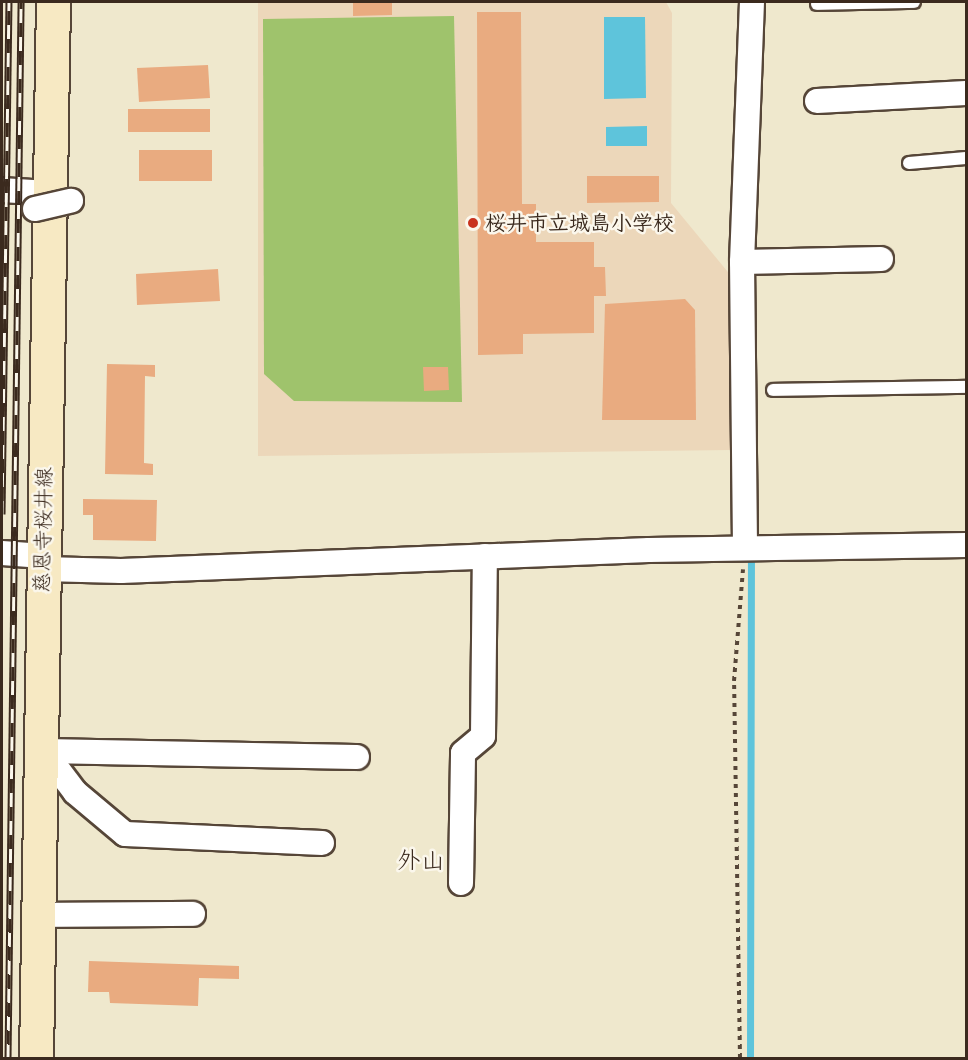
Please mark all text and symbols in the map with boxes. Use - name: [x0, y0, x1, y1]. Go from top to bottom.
- place label: 桜井市立城島小学校: [485, 210, 674, 236]
- marker: 桜井市立城島小学校: [466, 216, 480, 230]
- street label: 慈恩寺桜井線: [29, 467, 57, 593]
- district label: 外山: [397, 847, 445, 875]

